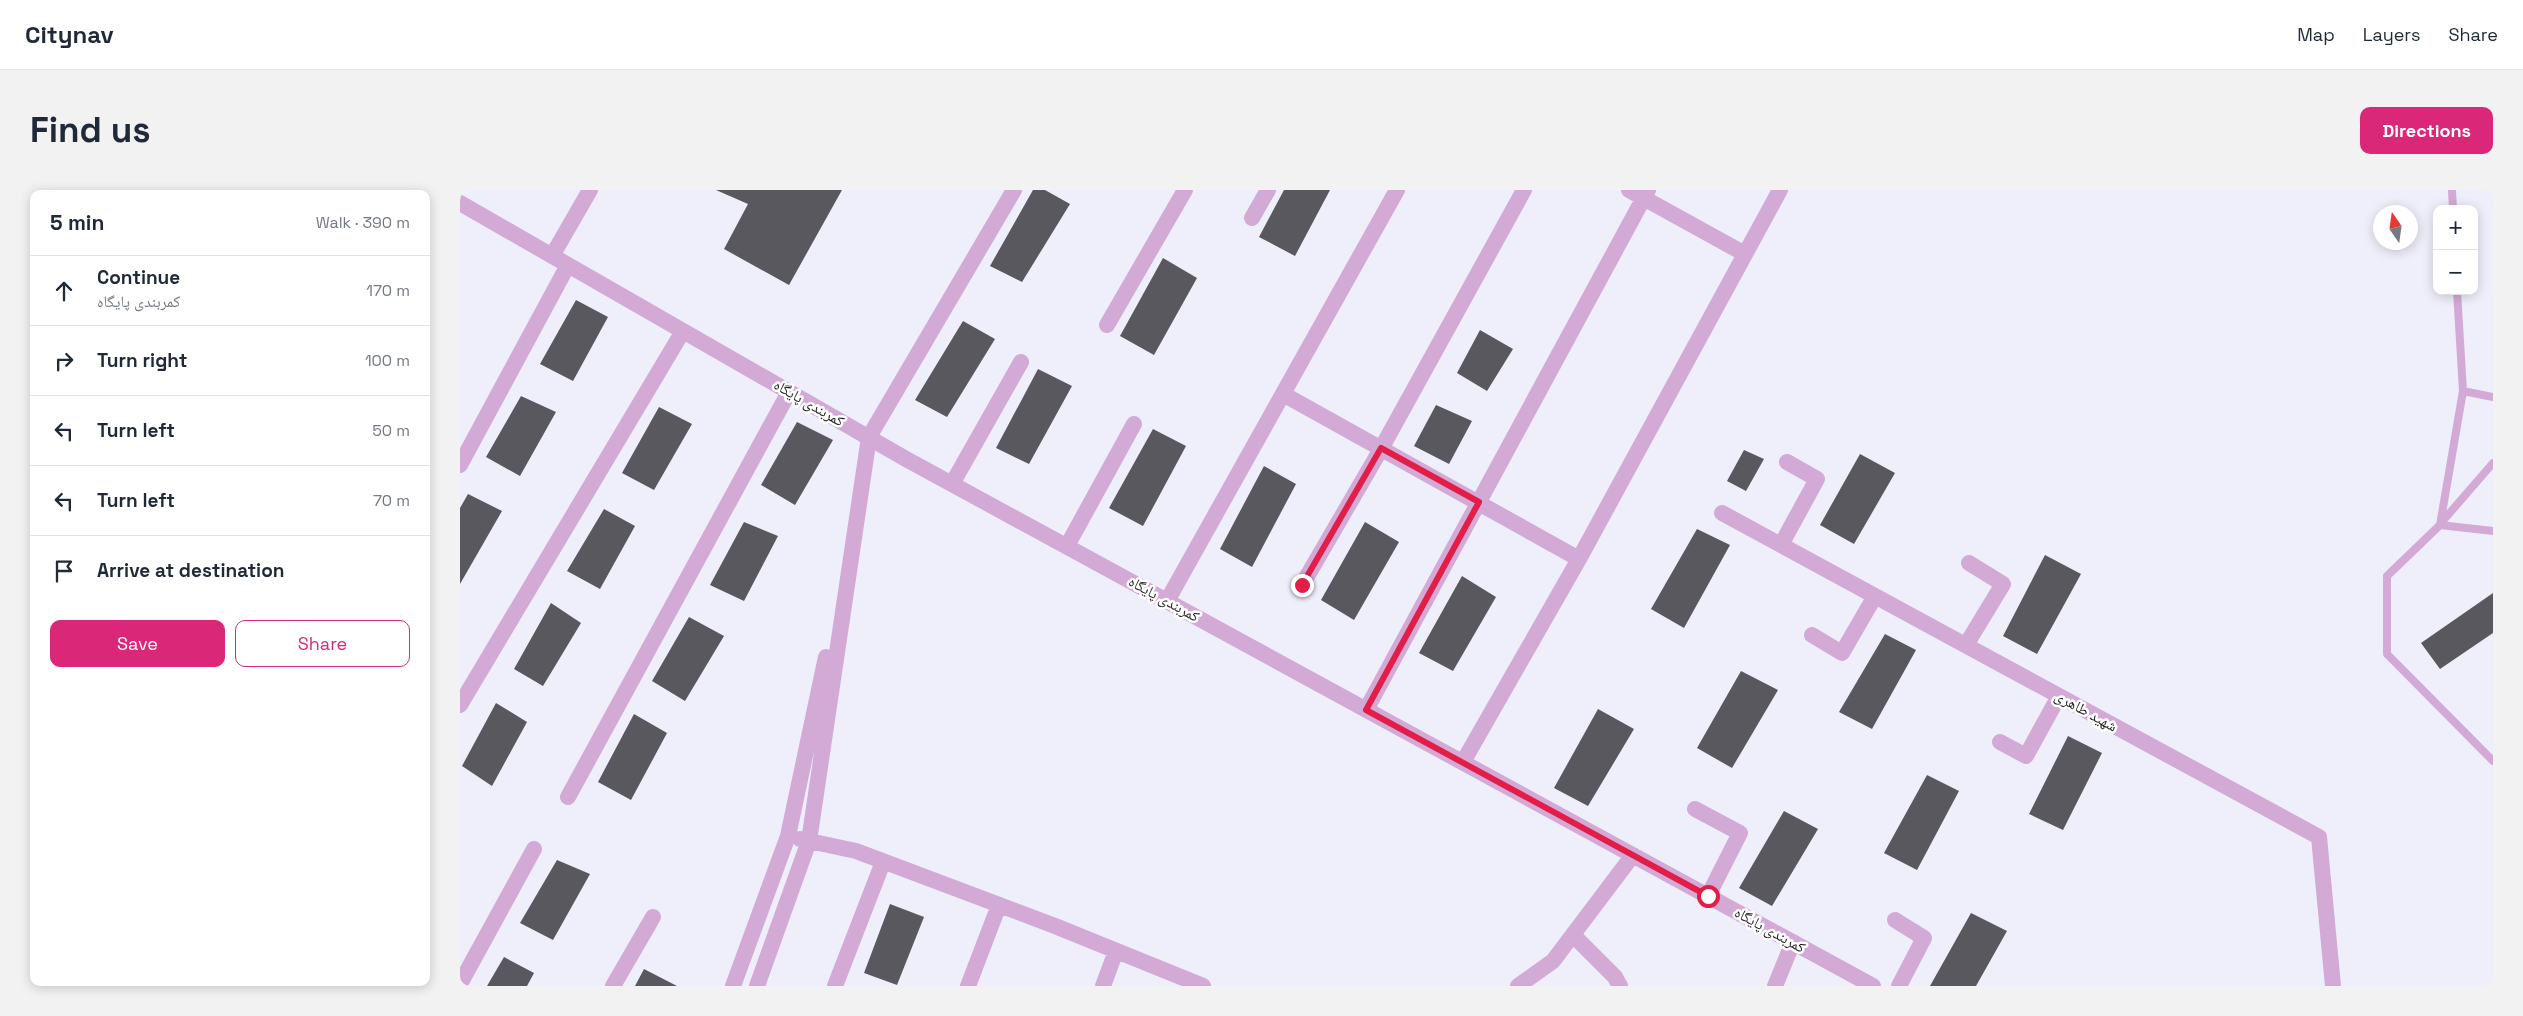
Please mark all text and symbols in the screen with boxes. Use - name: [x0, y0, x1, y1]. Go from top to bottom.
- text: Citynav: [25, 19, 114, 50]
- text: Map: [2297, 23, 2335, 46]
- text: Layers: [2363, 23, 2420, 46]
- text: Share: [2448, 23, 2498, 46]
- button: Directions: [2360, 107, 2493, 154]
- text: Find us: [30, 108, 151, 152]
- north arrow: [2373, 205, 2418, 250]
- map controls: [2433, 205, 2478, 295]
- button: +: [2433, 205, 2478, 250]
- text: 5 min: [50, 209, 104, 236]
- text: Walk · 390 m: [316, 212, 410, 233]
- button: −: [2433, 250, 2478, 295]
- text: Continue: [97, 265, 180, 290]
- icon: ahead: [50, 277, 78, 305]
- text: 170 m: [366, 280, 410, 301]
- text: کمربندی پایگاه: [97, 291, 180, 312]
- icon: right: [50, 347, 78, 375]
- text: Turn right: [97, 348, 187, 373]
- text: 100 m: [365, 350, 410, 371]
- street label: کمربندی پایگاه: [770, 375, 848, 431]
- icon: left: [50, 417, 78, 445]
- text: Turn left: [97, 418, 175, 443]
- text: 50 m: [372, 420, 410, 441]
- icon: left: [50, 487, 78, 515]
- text: Turn left: [97, 488, 175, 513]
- text: 70 m: [373, 490, 410, 511]
- icon: arrive: [50, 557, 78, 585]
- text: Arrive at destination: [97, 558, 285, 583]
- street label: کمربندی پایگاه: [1125, 571, 1203, 627]
- route end: [1291, 574, 1314, 597]
- button: Save: [50, 620, 225, 667]
- button: Share: [235, 620, 410, 667]
- street label: شهید طاهری: [2051, 686, 2121, 736]
- route start: [1697, 885, 1720, 908]
- street label: کمربندی پایگاه: [1731, 902, 1809, 958]

